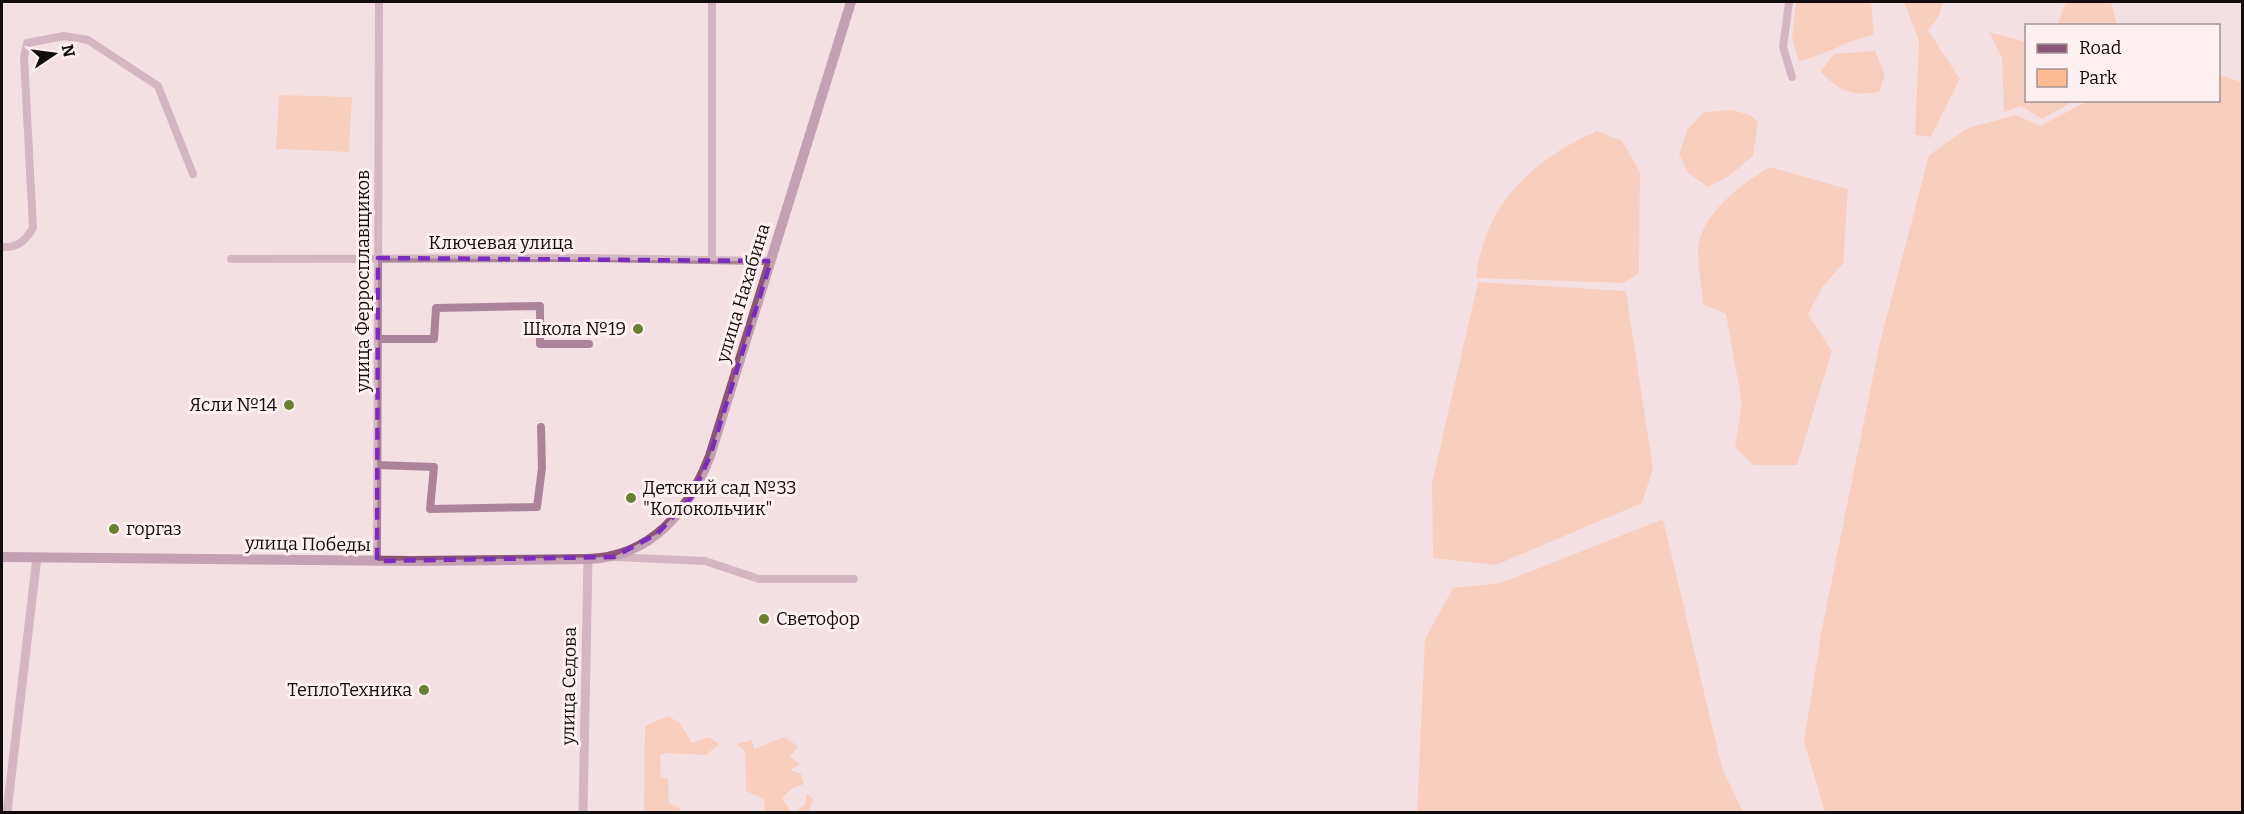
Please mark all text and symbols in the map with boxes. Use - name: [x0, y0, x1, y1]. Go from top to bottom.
- north arrow: [24, 24, 84, 84]
- legend: [2025, 24, 2220, 102]
- text: Road: [2079, 37, 2122, 59]
- text: N: [57, 43, 79, 59]
- text: Park: [2079, 67, 2118, 89]
- street label: улица Ферросплавщиков: [352, 170, 374, 393]
- street label: улица Нахабина: [711, 221, 775, 366]
- street label: Ключевая улица: [429, 232, 574, 254]
- place label: Школа №19: [523, 318, 626, 340]
- marker: Школа №19: [631, 322, 645, 336]
- place label: Ясли №14: [190, 394, 277, 416]
- marker: Ясли №14: [282, 398, 296, 412]
- place label: Детский сад №33 "Колокольчик": [643, 477, 797, 520]
- marker: Детский сад №33 "Колокольчик": [624, 491, 638, 505]
- place label: горгаз: [126, 518, 182, 540]
- marker: горгаз: [107, 522, 121, 536]
- street label: улица Победы: [244, 532, 371, 556]
- place label: Светофор: [776, 608, 860, 630]
- marker: Светофор: [757, 612, 771, 626]
- street label: улица Седова: [557, 627, 581, 746]
- place label: ТеплоТехника: [287, 679, 412, 701]
- marker: ТеплоТехника: [417, 683, 431, 697]

